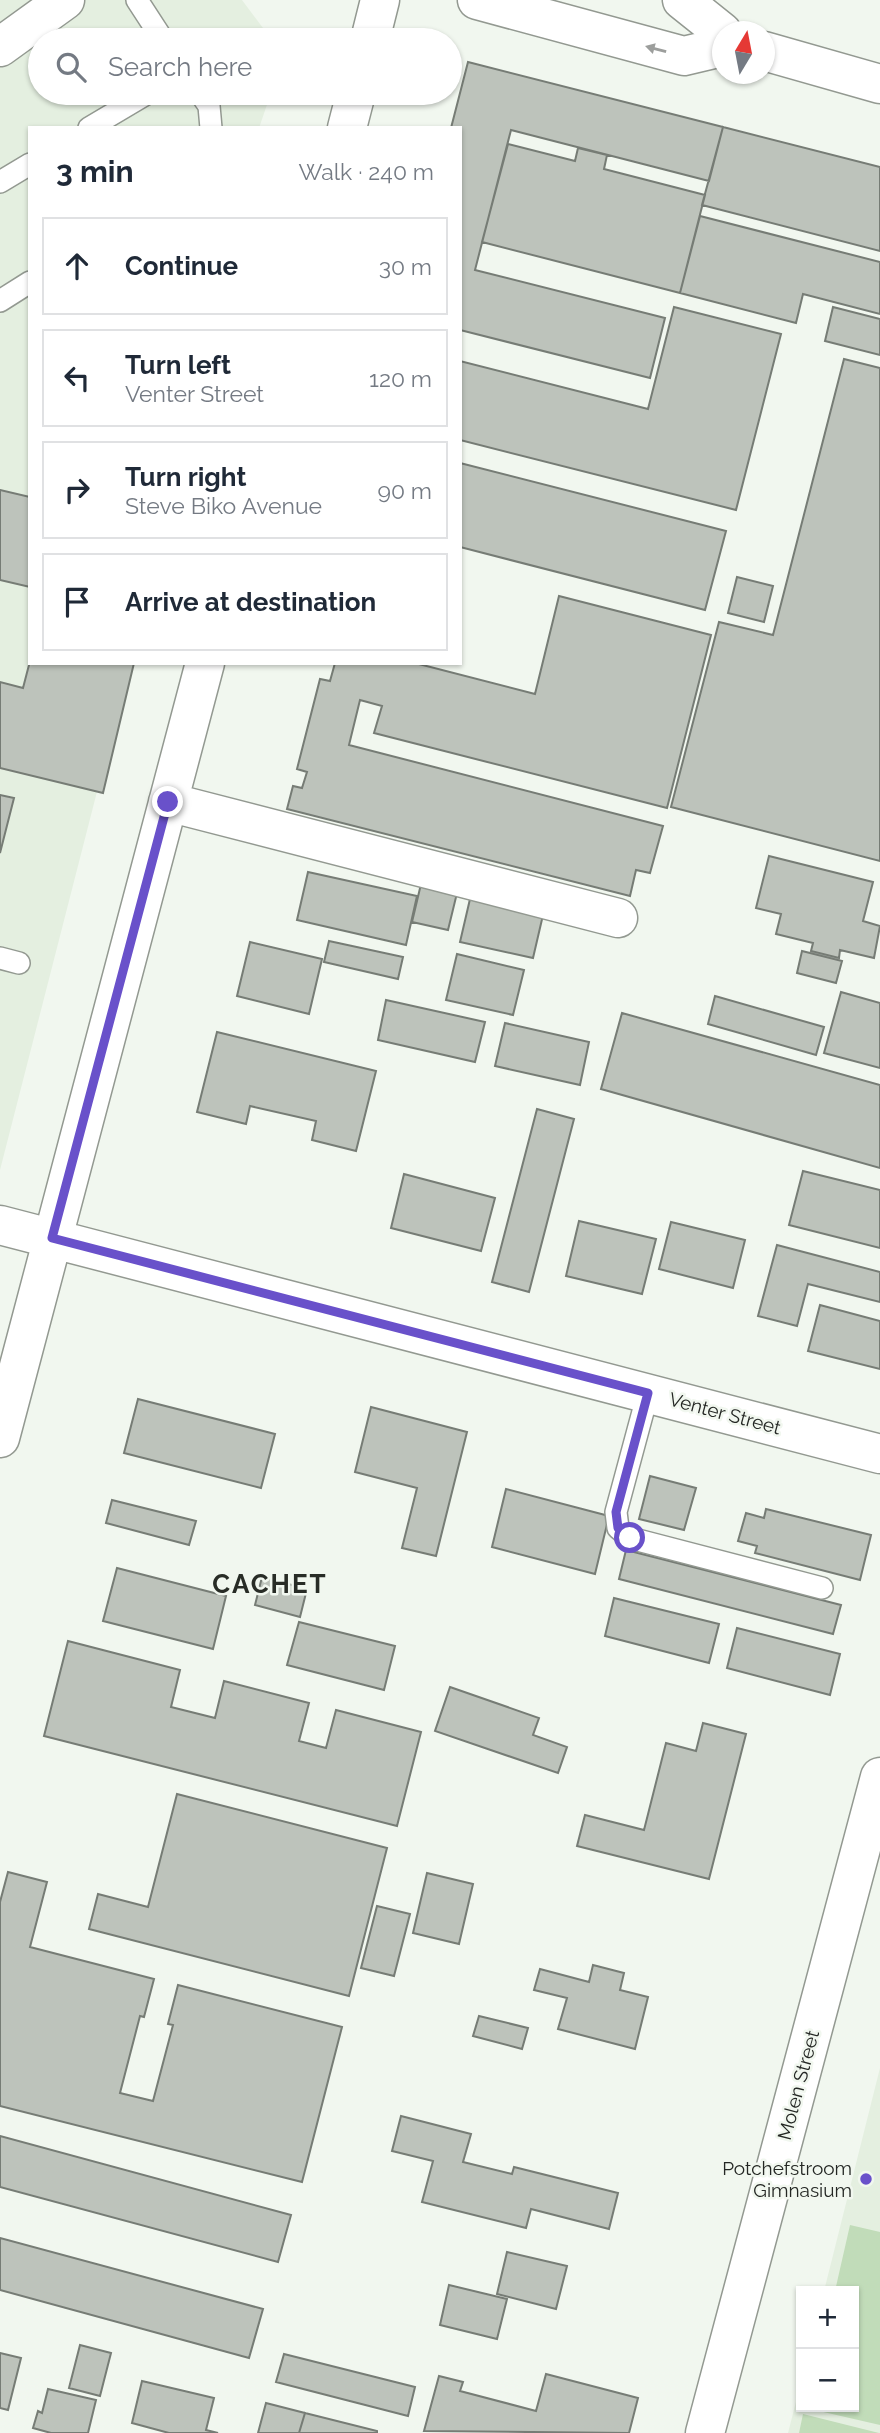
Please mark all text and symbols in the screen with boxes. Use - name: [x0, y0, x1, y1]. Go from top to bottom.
- north arrow: [712, 21, 775, 84]
- search box: [28, 28, 462, 105]
- one-way arrow: [645, 43, 667, 54]
- icon: search: [52, 48, 90, 86]
- text: Search here: [108, 52, 252, 82]
- text: 3 min: [56, 154, 134, 189]
- text: Walk · 240 m: [298, 158, 434, 185]
- icon: ahead: [58, 247, 96, 285]
- text: Continue: [125, 251, 238, 281]
- text: 30 m: [379, 253, 432, 280]
- text: Turn left: [125, 350, 231, 380]
- icon: left: [58, 359, 96, 397]
- text: 120 m: [369, 365, 432, 392]
- text: Venter Street: [125, 380, 264, 407]
- text: Turn right: [125, 462, 246, 492]
- icon: right: [58, 471, 96, 509]
- text: 90 m: [377, 477, 432, 504]
- text: Steve Biko Avenue: [125, 492, 322, 519]
- icon: arrive: [58, 583, 96, 621]
- text: Arrive at destination: [125, 587, 376, 617]
- route end: [152, 786, 183, 817]
- street label: Venter Street: [667, 1388, 784, 1439]
- route start: [614, 1522, 645, 1553]
- district label: CACHET: [212, 1569, 328, 1599]
- street label: Molen Street: [773, 2027, 823, 2142]
- place label: Potchefstroom Gimnasium: [722, 2157, 852, 2201]
- marker: Potchefstroom Gimnasium: [858, 2171, 874, 2187]
- map controls: [796, 2286, 859, 2412]
- button: +: [796, 2286, 859, 2349]
- button: −: [796, 2349, 859, 2412]

